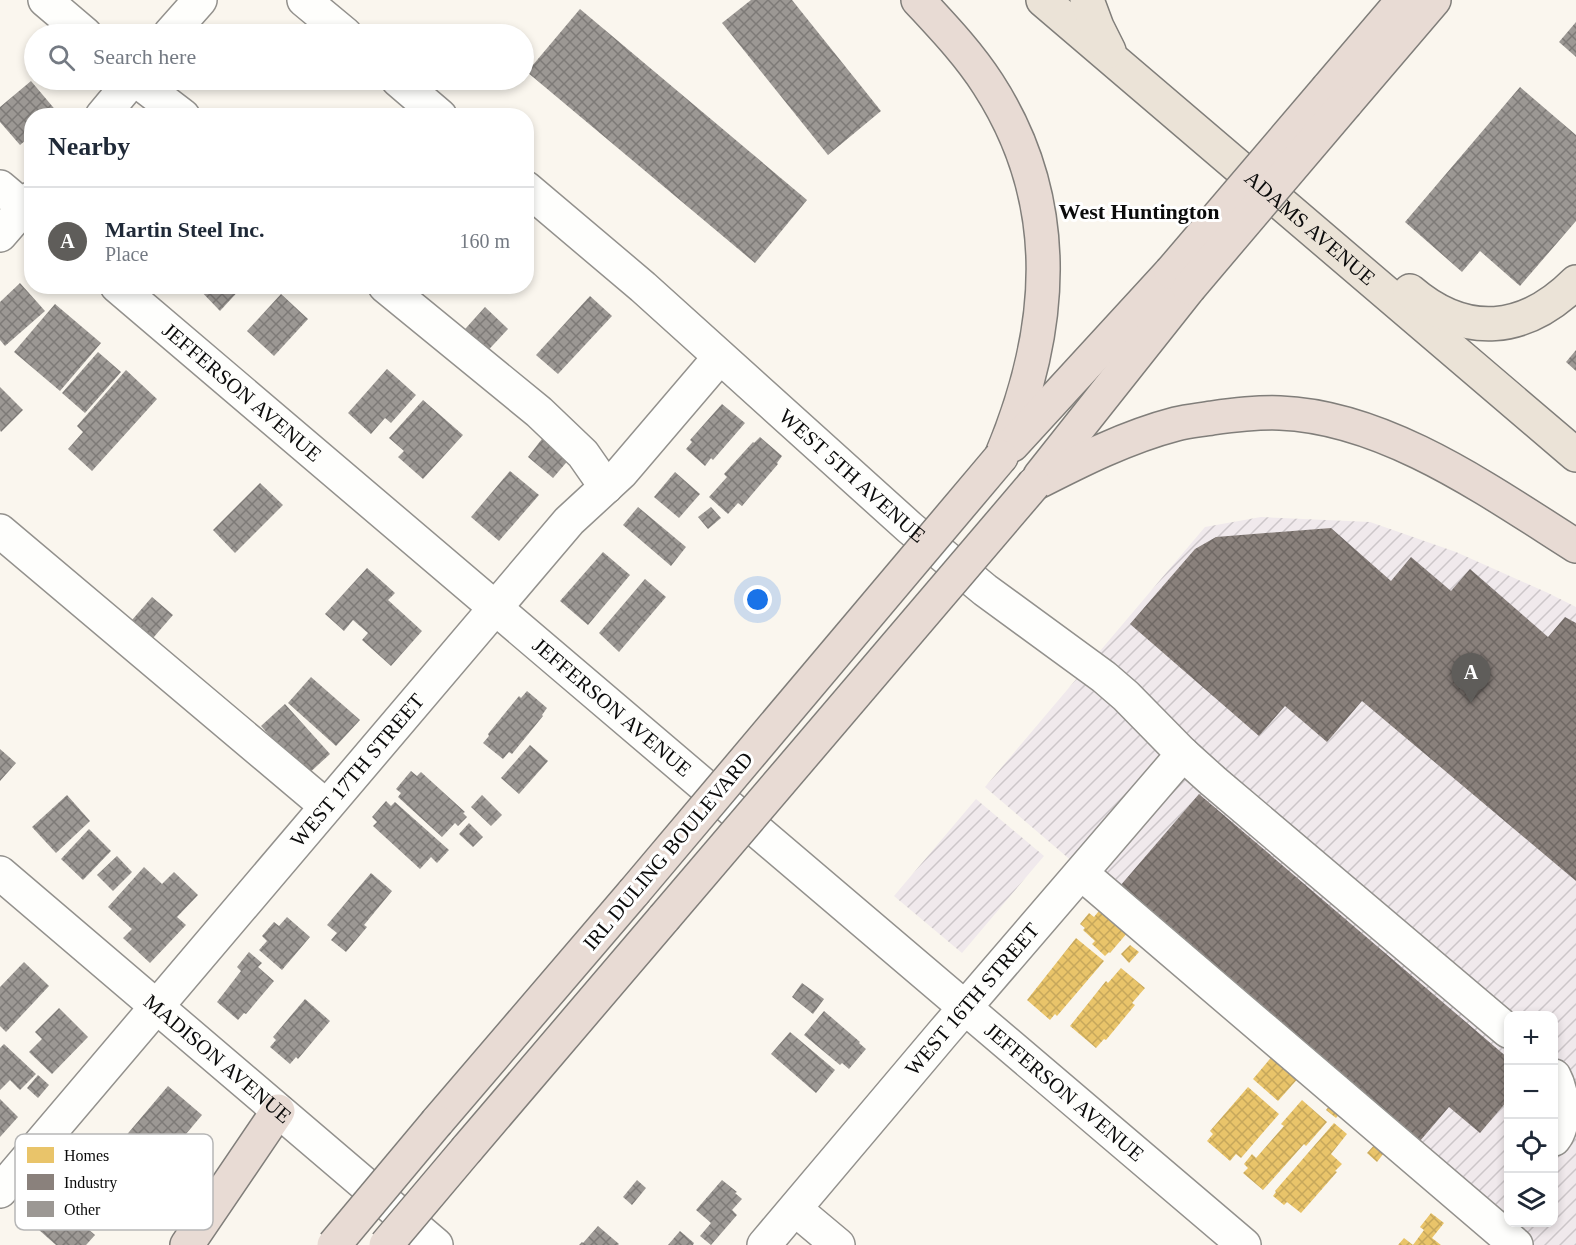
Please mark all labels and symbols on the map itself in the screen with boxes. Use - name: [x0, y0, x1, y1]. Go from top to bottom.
- street label: ADAMS AVENUE: [1240, 166, 1380, 290]
- district label: West Huntington: [1059, 199, 1219, 224]
- street label: JEFFERSON AVENUE: [158, 318, 326, 467]
- street label: WEST 5TH AVENUE: [774, 404, 930, 548]
- your location: [743, 585, 772, 614]
- street label: JEFFERSON AVENUE: [528, 633, 696, 782]
- pin: A: [1452, 654, 1490, 703]
- street label: WEST 17TH STREET: [286, 689, 429, 852]
- street label: IRL DULING BOULEVARD: [578, 747, 758, 955]
- street label: WEST 16TH STREET: [900, 918, 1044, 1081]
- street label: MADISON AVENUE: [139, 989, 296, 1128]
- street label: JEFFERSON AVENUE: [980, 1018, 1149, 1166]
- legend: [15, 1134, 213, 1230]
- text: Homes: [64, 1147, 109, 1164]
- text: Industry: [64, 1174, 117, 1192]
- text: Other: [64, 1201, 101, 1218]

